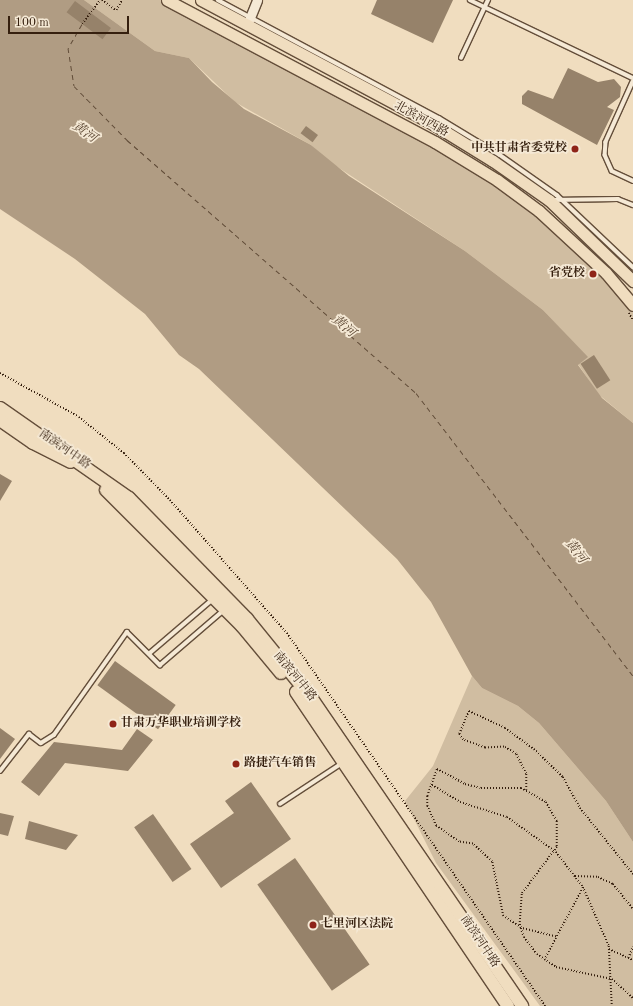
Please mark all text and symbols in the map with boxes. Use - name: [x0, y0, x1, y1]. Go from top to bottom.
- scale bar: [10, 8, 131, 34]
- text: 100 m: [15, 17, 49, 29]
- street label: 北滨河西路: [391, 99, 451, 141]
- water label: 黄河: [69, 119, 99, 147]
- place label: 中共甘肃省委党校: [471, 142, 567, 156]
- marker: 中共甘肃省委党校: [570, 144, 580, 154]
- place label: 省党校: [549, 267, 585, 281]
- marker: 省党校: [588, 269, 598, 279]
- water label: 黄河: [328, 313, 358, 341]
- street label: 南滨河中路: [35, 427, 93, 473]
- water label: 黄河: [561, 537, 589, 567]
- street label: 南滨河中路: [270, 649, 318, 705]
- place label: 甘肃万华职业培训学校: [121, 717, 241, 731]
- marker: 甘肃万华职业培训学校: [108, 719, 118, 729]
- place label: 路捷汽车销售: [244, 757, 316, 771]
- marker: 路捷汽车销售: [231, 759, 241, 769]
- street label: 南滨河中路: [456, 913, 502, 971]
- place label: 七里河区法院: [321, 918, 393, 932]
- marker: 七里河区法院: [308, 920, 318, 930]

